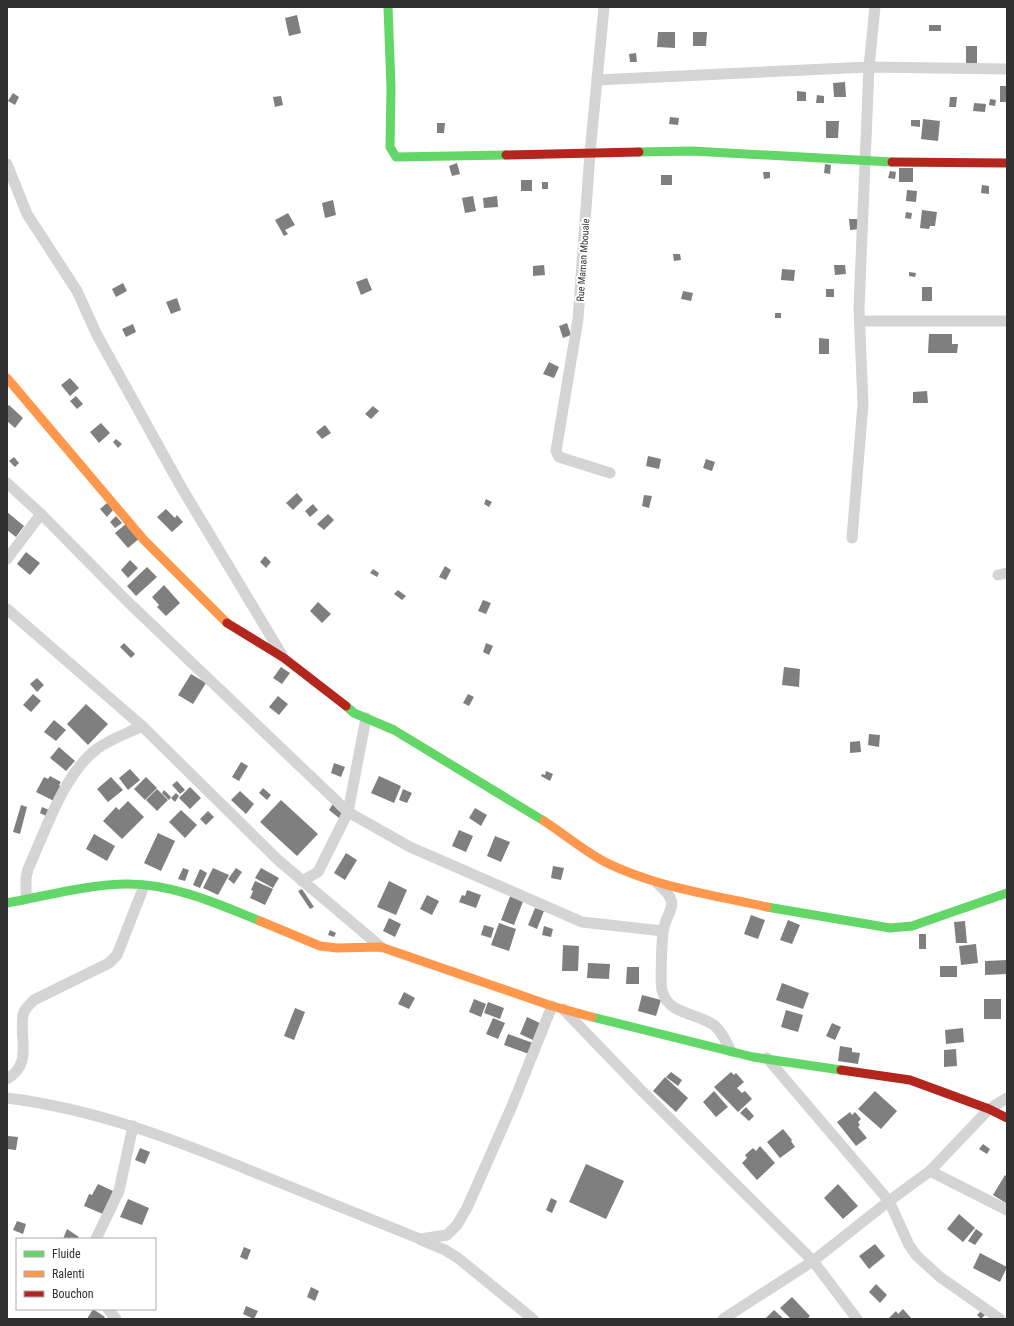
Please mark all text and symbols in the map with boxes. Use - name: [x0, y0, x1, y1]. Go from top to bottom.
- street label: Rue Maman Mbouale: [575, 218, 591, 302]
- legend: [16, 1238, 156, 1310]
- text: Fluide: [52, 1247, 81, 1261]
- text: Ralenti: [52, 1267, 85, 1281]
- text: Bouchon: [52, 1287, 94, 1301]

